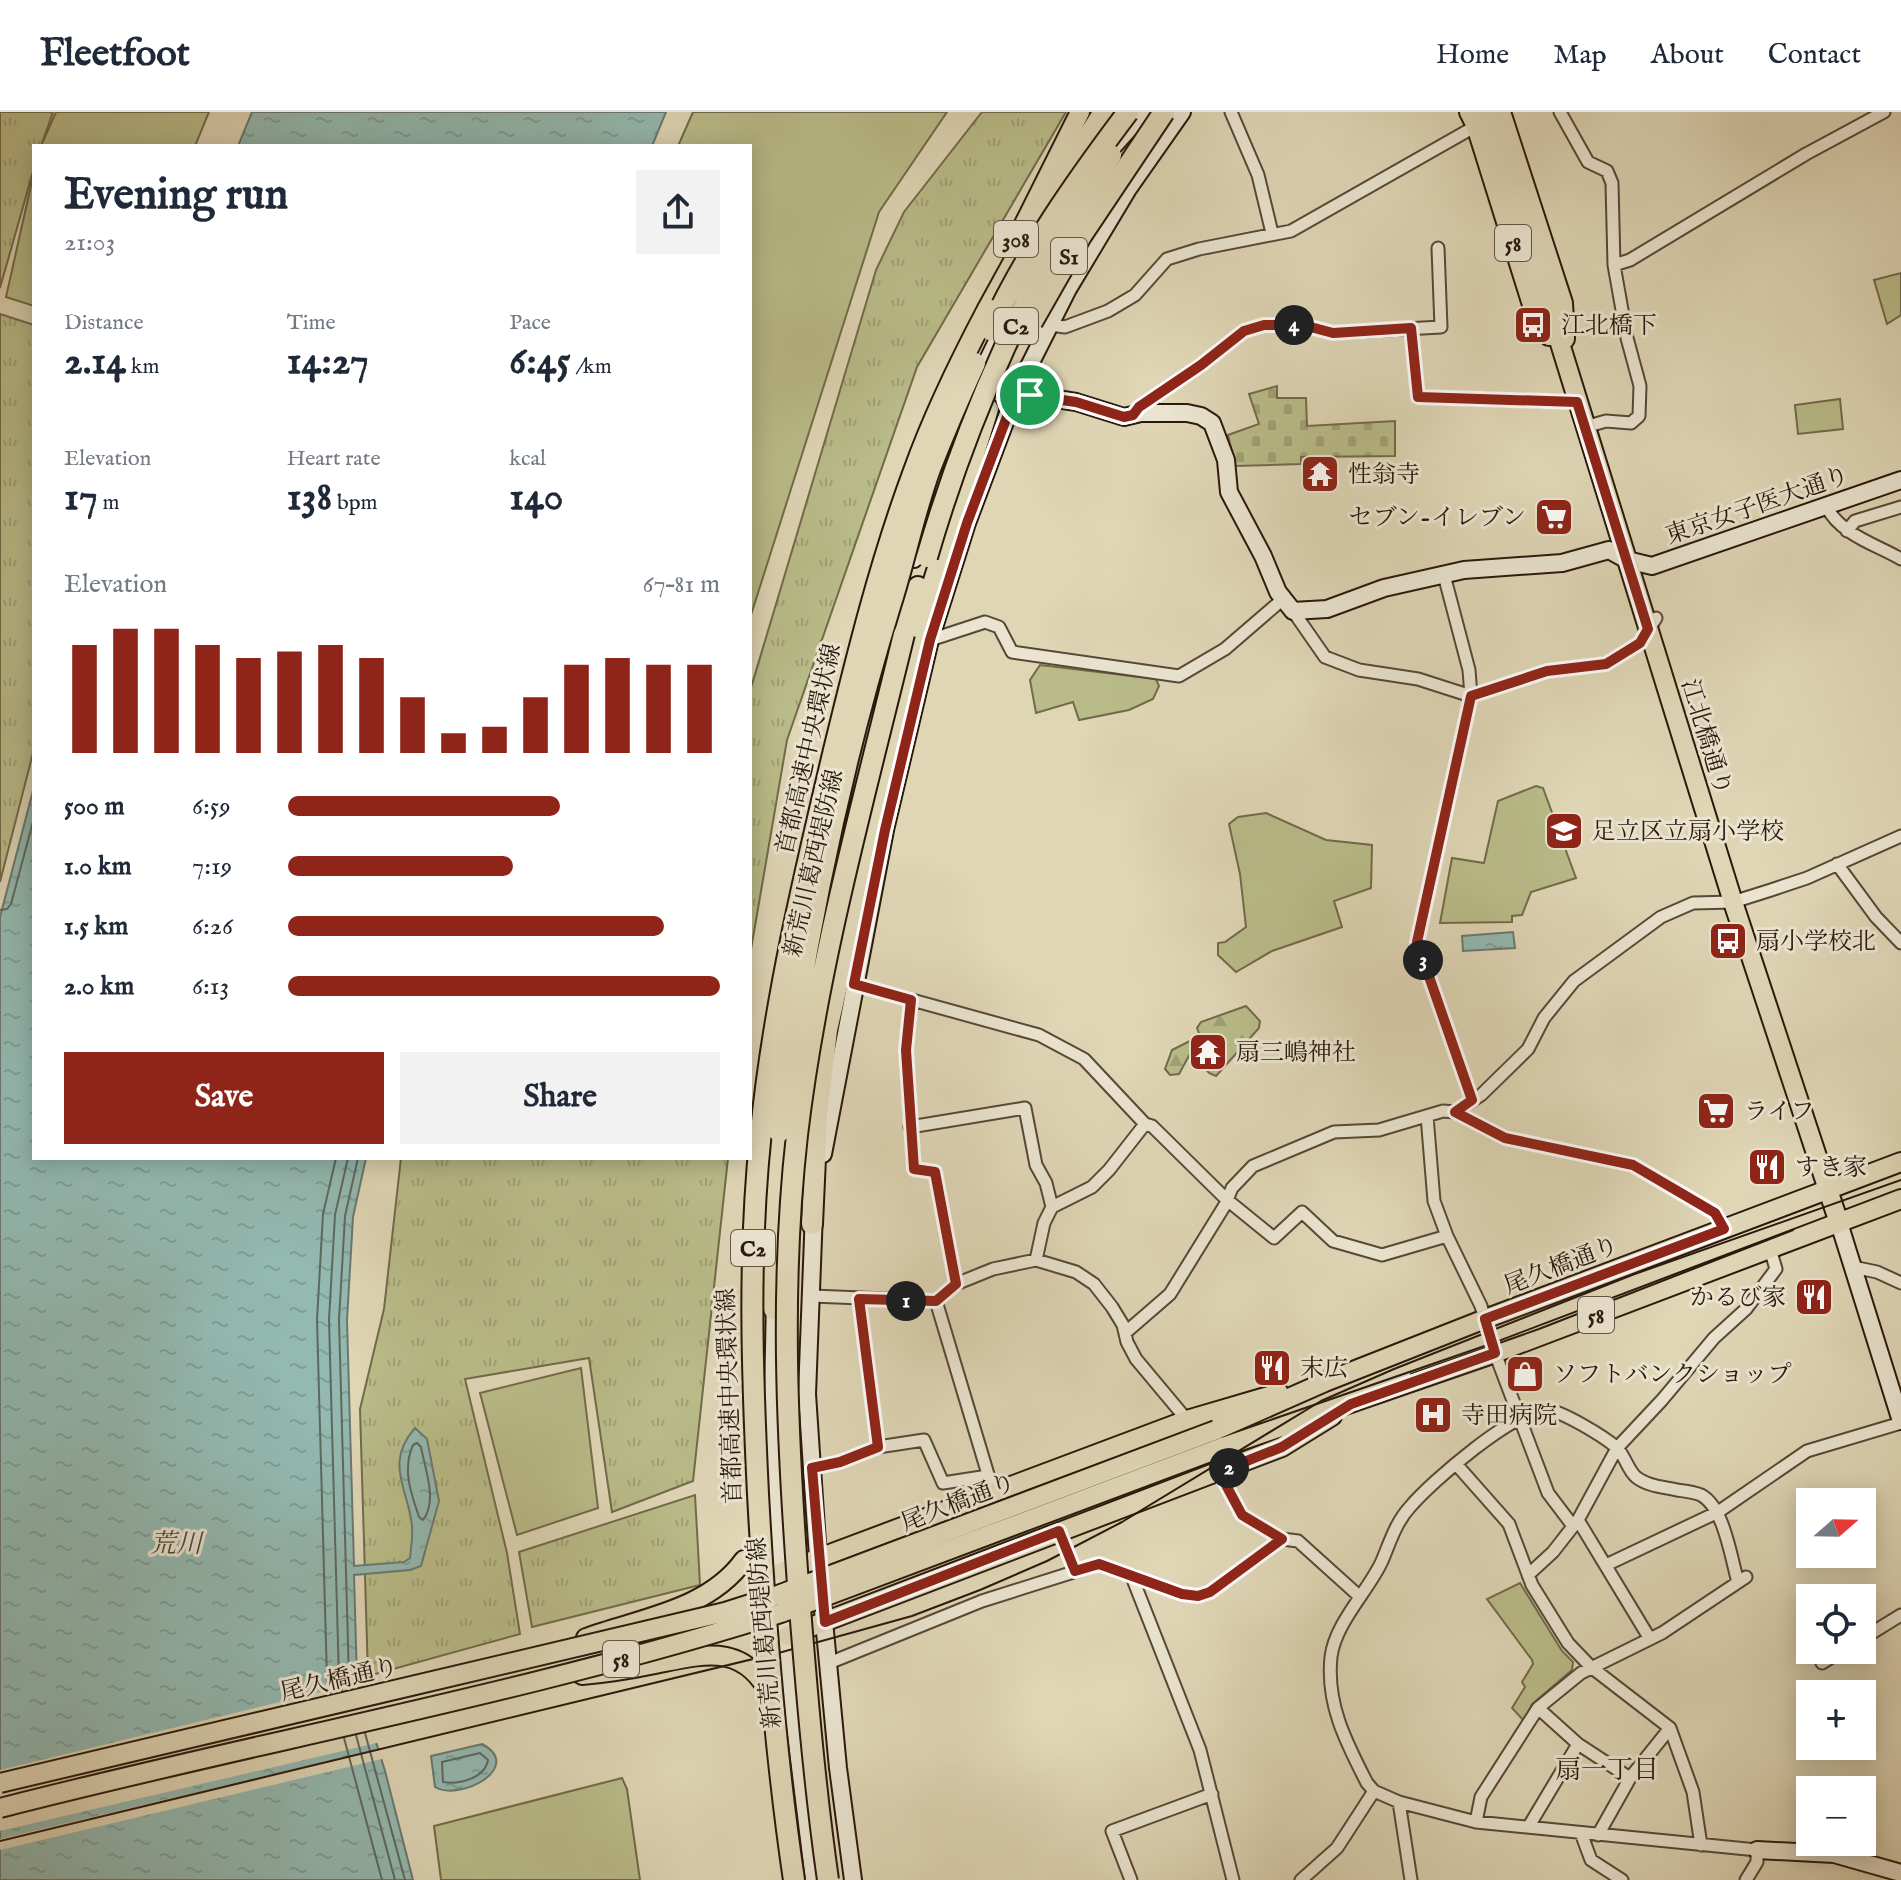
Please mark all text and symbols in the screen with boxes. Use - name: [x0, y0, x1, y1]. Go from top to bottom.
- text: Fleetfoot: [40, 31, 190, 79]
- text: Home: [1436, 38, 1509, 73]
- text: Map: [1553, 38, 1607, 73]
- text: About: [1651, 38, 1724, 73]
- text: Contact: [1768, 38, 1861, 73]
- text: Evening run: [64, 168, 288, 224]
- button: share: [636, 170, 720, 254]
- road number: 308: [994, 221, 1038, 257]
- road number: 58: [1495, 225, 1531, 261]
- text: 21:03: [64, 226, 115, 259]
- road number: S1: [1051, 238, 1087, 274]
- bus stop icon: 江北橋下: [1512, 304, 1554, 346]
- pin: 4: [1274, 305, 1314, 345]
- road number: C2: [994, 308, 1038, 344]
- text: Distance: [64, 309, 144, 337]
- text: Time: [287, 309, 336, 337]
- text: Pace: [509, 309, 551, 337]
- text: 4: [1289, 311, 1299, 339]
- place label: 江北橋下: [1561, 311, 1657, 342]
- text: 2.14: [64, 337, 126, 388]
- text: 14:27: [287, 337, 369, 388]
- text: 6:45: [509, 337, 571, 388]
- text: km: [126, 353, 159, 381]
- text: /km: [571, 353, 612, 381]
- pin: [996, 361, 1064, 429]
- icon: arrive: [1008, 373, 1052, 417]
- text: Elevation: [64, 445, 151, 473]
- text: Heart rate: [287, 445, 381, 473]
- text: kcal: [509, 445, 546, 473]
- temple icon: 性翁寺: [1299, 453, 1341, 495]
- place label: 性翁寺: [1348, 460, 1420, 491]
- street label: 東京女子医大通り: [1662, 461, 1853, 552]
- text: 17: [64, 473, 98, 524]
- text: 138: [287, 473, 332, 524]
- text: 140: [509, 473, 564, 524]
- text: m: [98, 489, 119, 517]
- text: bpm: [332, 489, 378, 517]
- supermarket icon: セブン-イレブン: [1533, 496, 1575, 538]
- place label: セブン-イレブン: [1349, 503, 1526, 534]
- text: Elevation: [64, 568, 167, 601]
- text: 67–81 m: [643, 568, 720, 601]
- street label: 首都高速中央環状線: [770, 641, 849, 858]
- street label: 江北橋通り: [1673, 676, 1738, 799]
- street label: 新荒川葛西堤防線: [778, 766, 851, 960]
- text: 500 m: [64, 790, 125, 823]
- text: 6:59: [192, 790, 231, 823]
- school or university icon: 足立区立扇小学校: [1543, 810, 1585, 852]
- place label: 足立区立扇小学校: [1592, 817, 1784, 848]
- text: 1.0 km: [64, 850, 132, 883]
- text: 7:19: [192, 850, 232, 883]
- text: 1.5 km: [64, 910, 128, 943]
- text: 6:26: [192, 910, 233, 943]
- bus stop icon: 扇小学校北: [1707, 920, 1749, 962]
- place label: 扇小学校北: [1756, 927, 1876, 958]
- pin: 3: [1403, 940, 1443, 980]
- text: 3: [1419, 946, 1427, 974]
- text: 2.0 km: [64, 970, 134, 1003]
- text: 6:13: [192, 970, 229, 1003]
- temple icon: 扇三嶋神社: [1187, 1031, 1229, 1073]
- place label: 扇三嶋神社: [1236, 1038, 1356, 1069]
- button: Save: [64, 1052, 384, 1144]
- button: Share: [400, 1052, 720, 1144]
- supermarket icon: ライフ: [1695, 1090, 1737, 1132]
- place label: ライフ: [1744, 1097, 1815, 1128]
- restaurant icon: すき家: [1746, 1146, 1788, 1188]
- place label: すき家: [1795, 1153, 1867, 1184]
- road number: C2: [731, 1230, 775, 1266]
- street label: 尾久橋通り: [1500, 1230, 1623, 1302]
- restaurant icon: かるび家: [1793, 1276, 1835, 1318]
- pin: 1: [886, 1281, 926, 1321]
- place label: かるび家: [1690, 1283, 1786, 1314]
- street label: 首都高速中央環状線: [711, 1287, 750, 1504]
- text: 1: [902, 1287, 910, 1315]
- road number: 58: [1578, 1297, 1614, 1333]
- restaurant icon: 末広: [1251, 1347, 1293, 1389]
- shop icon: ソフトバンクショップ: [1504, 1353, 1546, 1395]
- place label: 末広: [1300, 1354, 1348, 1385]
- place label: ソフトバンクショップ: [1553, 1360, 1792, 1391]
- hospital icon: 寺田病院: [1412, 1394, 1454, 1436]
- place label: 寺田病院: [1461, 1401, 1557, 1432]
- pin: 2: [1209, 1448, 1249, 1488]
- text: 2: [1224, 1454, 1234, 1482]
- street label: 尾久橋通り: [897, 1467, 1020, 1539]
- north arrow: [1796, 1488, 1876, 1568]
- map controls: [1796, 1488, 1876, 1856]
- water label: 荒川: [150, 1528, 205, 1561]
- street label: 新荒川葛西堤防線: [742, 1536, 789, 1730]
- button: locate: [1796, 1584, 1876, 1664]
- road number: 58: [603, 1641, 639, 1677]
- street label: 尾久橋通り: [277, 1652, 401, 1709]
- button: +: [1796, 1680, 1876, 1760]
- district label: 扇一丁目: [1555, 1754, 1659, 1787]
- button: −: [1796, 1776, 1876, 1856]

